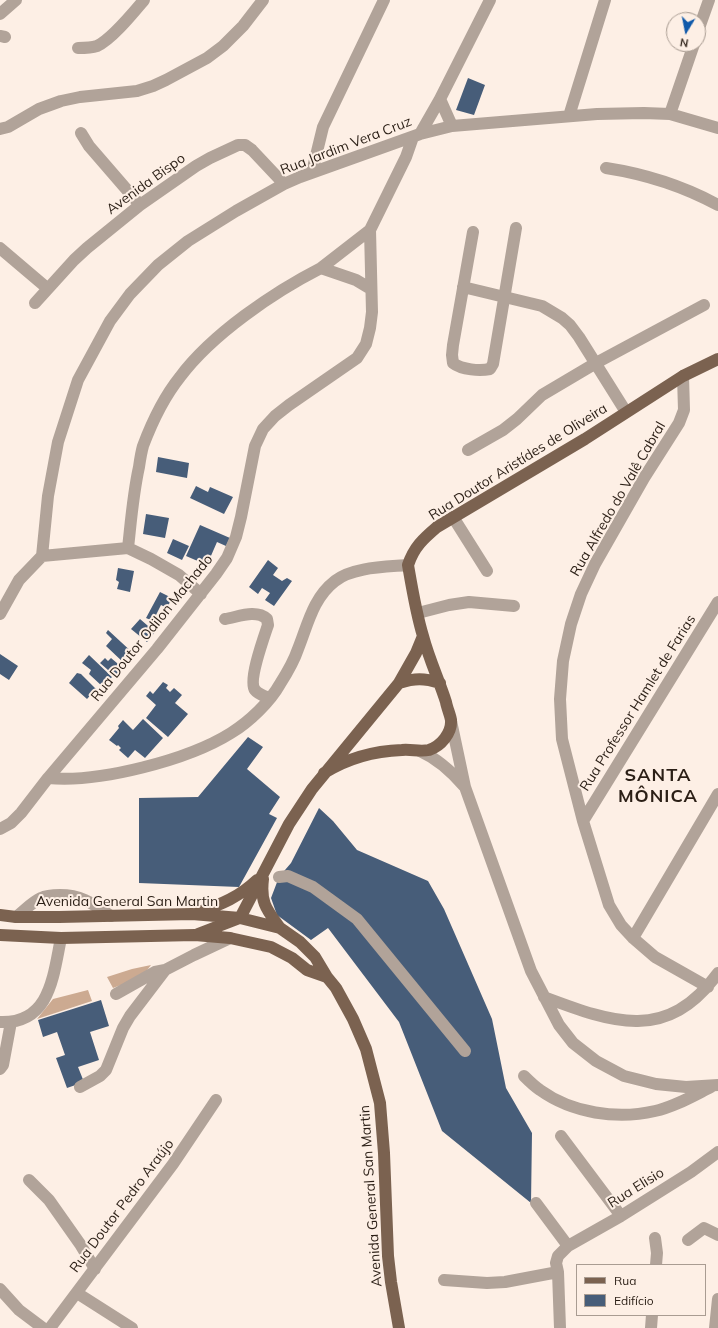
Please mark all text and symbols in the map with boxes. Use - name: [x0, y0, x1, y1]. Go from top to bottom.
- north arrow: [666, 12, 706, 52]
- text: N: [679, 35, 689, 50]
- street label: Rua Jardim Vera Cruz: [278, 113, 414, 179]
- street label: Avenida Bispo: [103, 150, 189, 218]
- street label: Rua Doutor Aristídes de Oliveira: [426, 400, 610, 524]
- street label: Rua Alfredo do Valê Cabral: [567, 419, 669, 579]
- street label: Rua Doutor Odilon Machado: [88, 551, 216, 705]
- street label: Rua Professor Hamlet de Farias: [577, 612, 699, 794]
- district label: SANTA MÔNICA: [618, 765, 698, 808]
- street label: Avenida General San Martin: [36, 894, 218, 910]
- street label: Avenida General San Martin: [356, 1105, 386, 1287]
- street label: Rua Doutor Pedro Araújo: [66, 1136, 178, 1276]
- street label: Rua Elisio: [605, 1164, 667, 1212]
- legend: [576, 1264, 706, 1316]
- text: Rua: [614, 1273, 636, 1288]
- text: Edifício: [614, 1293, 654, 1308]

